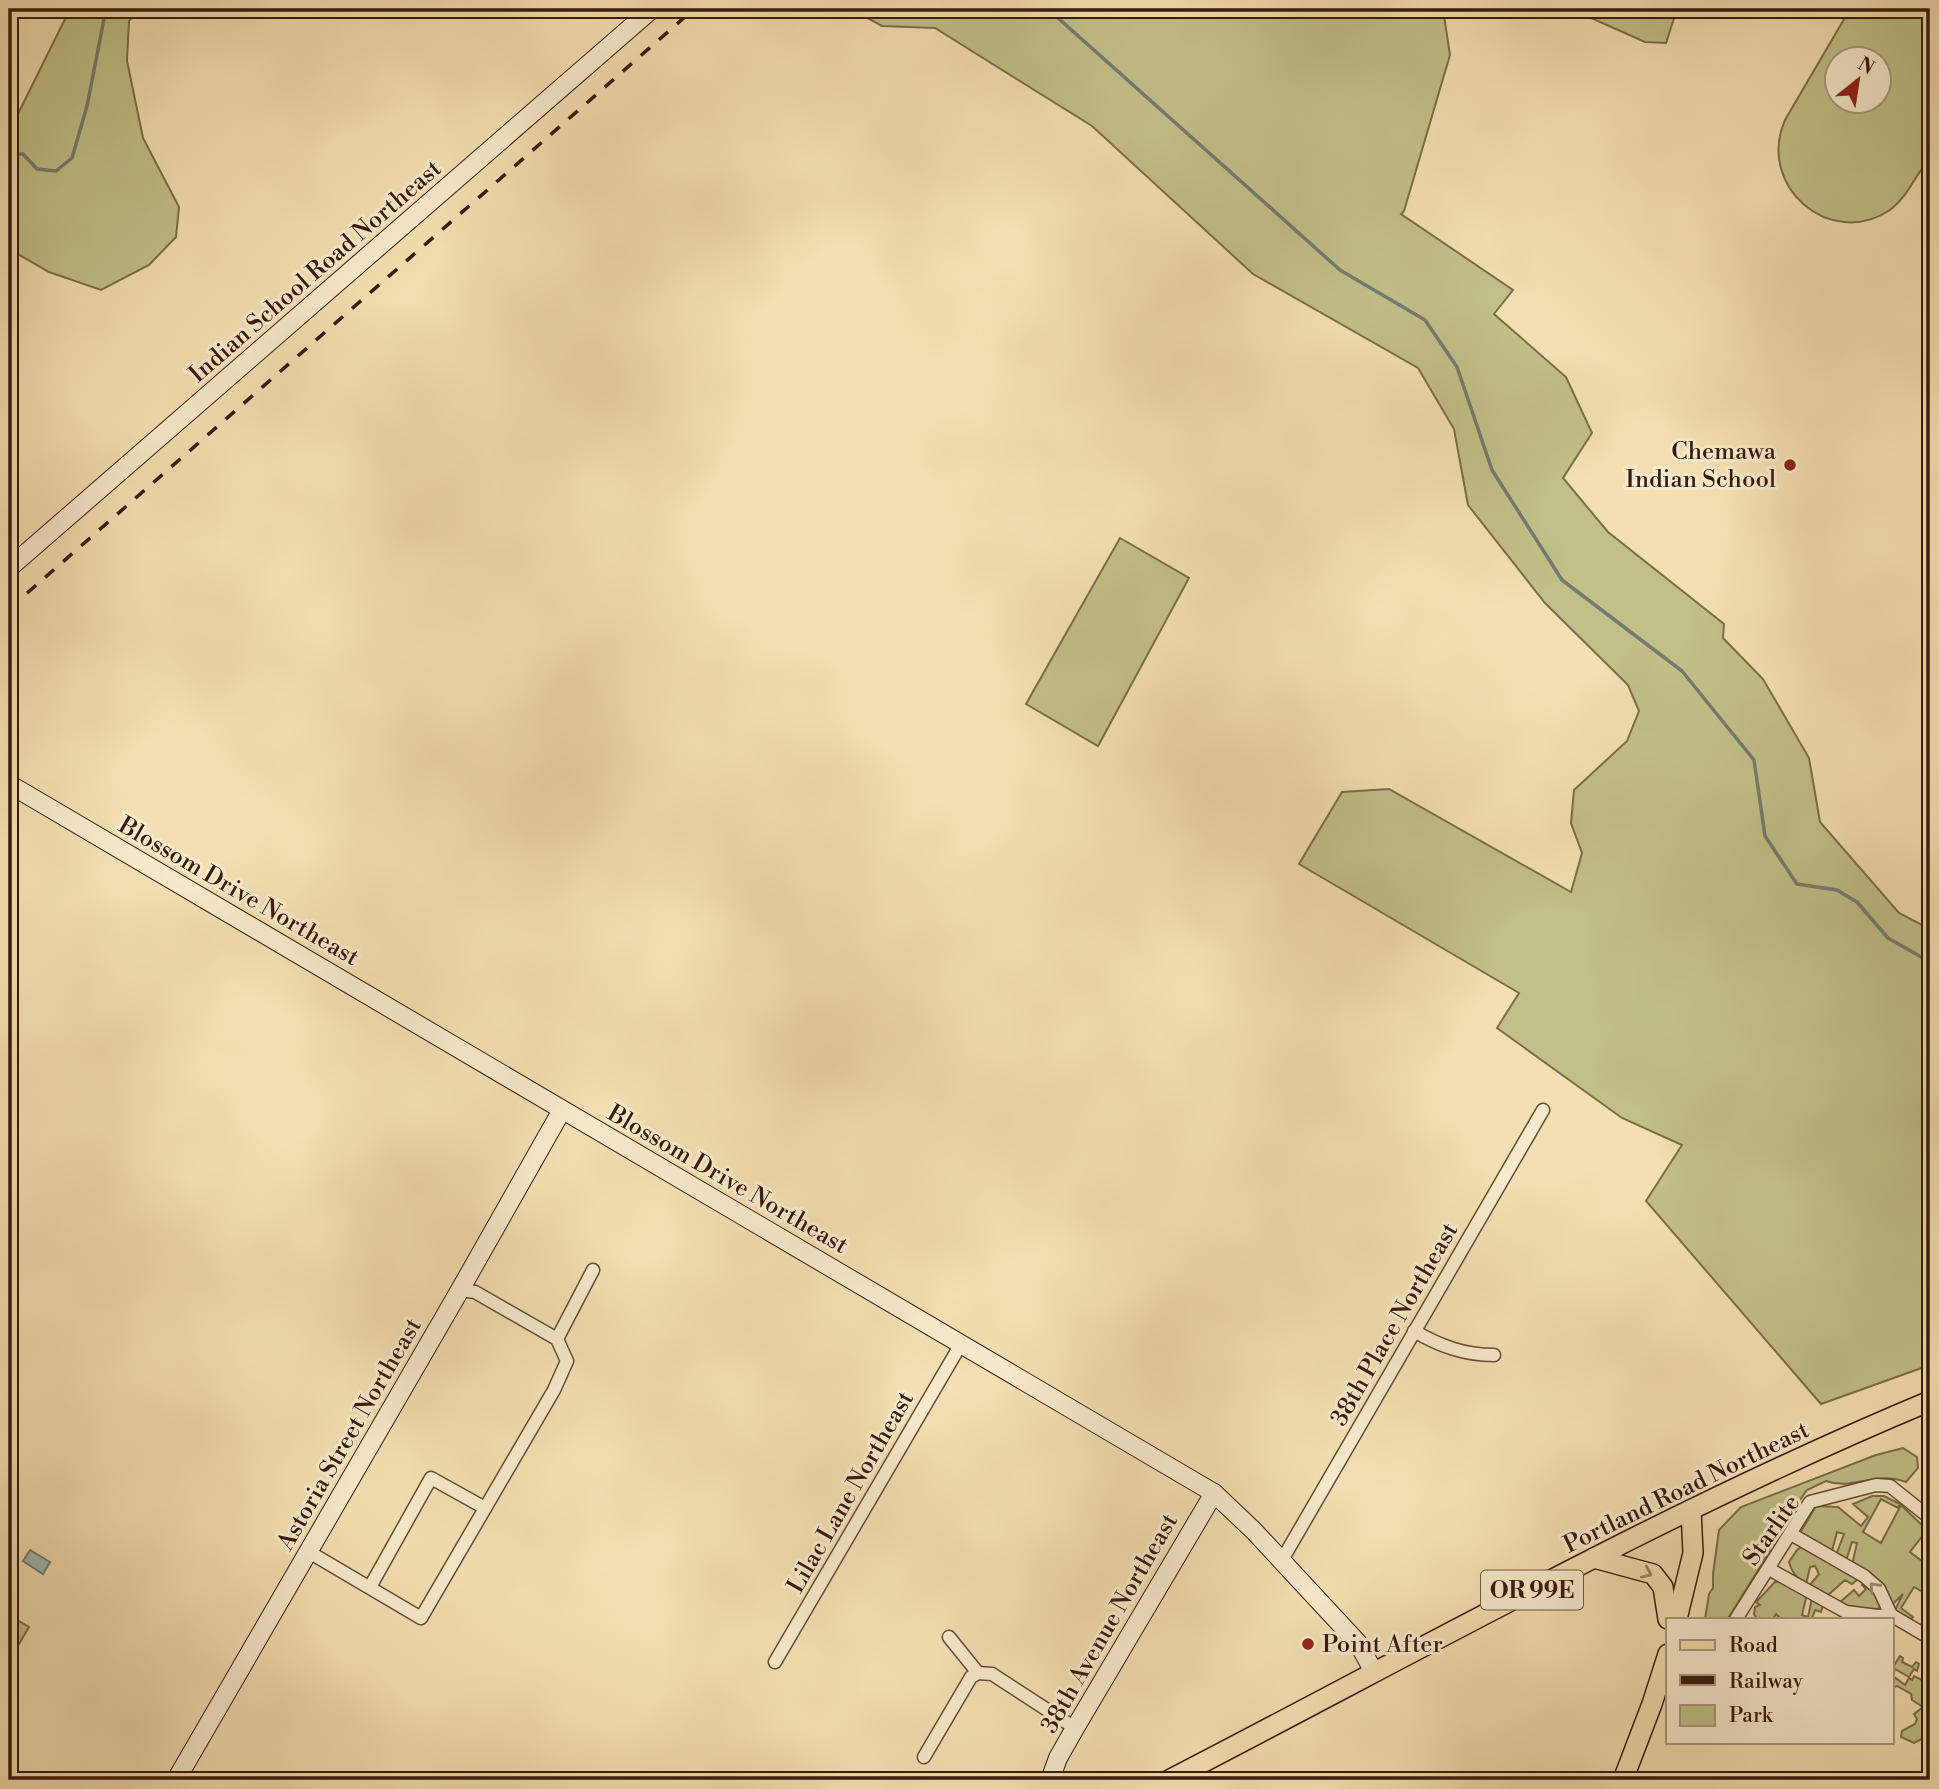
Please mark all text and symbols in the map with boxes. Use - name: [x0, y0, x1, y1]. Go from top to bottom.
- north arrow: [1824, 46, 1894, 116]
- text: N: [1853, 52, 1879, 80]
- street label: Indian School Road Northeast: [183, 154, 448, 390]
- place label: Chemawa Indian School: [1626, 437, 1777, 495]
- marker: Chemawa Indian School: [1782, 457, 1798, 473]
- street label: Blossom Drive Northeast: [112, 810, 364, 973]
- street label: Blossom Drive Northeast: [601, 1098, 853, 1261]
- street label: 38th Place Northeast: [1325, 1217, 1465, 1431]
- street label: Astoria Street Northeast: [271, 1312, 429, 1557]
- street label: Lilac Lane Northeast: [781, 1386, 921, 1599]
- street label: Portland Road Northeast: [1559, 1415, 1815, 1560]
- street label: Starlite: [1737, 1489, 1807, 1572]
- street label: 38th Avenue Northeast: [1035, 1508, 1185, 1739]
- one-way arrow: [1640, 1565, 1652, 1579]
- road number: OR 99E: [1481, 1570, 1583, 1610]
- one-way arrow: [1870, 1582, 1882, 1595]
- legend: [1666, 1618, 1894, 1744]
- place label: Point After: [1322, 1630, 1443, 1660]
- text: Road: [1729, 1633, 1778, 1659]
- marker: Point After: [1300, 1636, 1316, 1652]
- text: Railway: [1729, 1669, 1804, 1695]
- text: Park: [1729, 1703, 1774, 1729]

